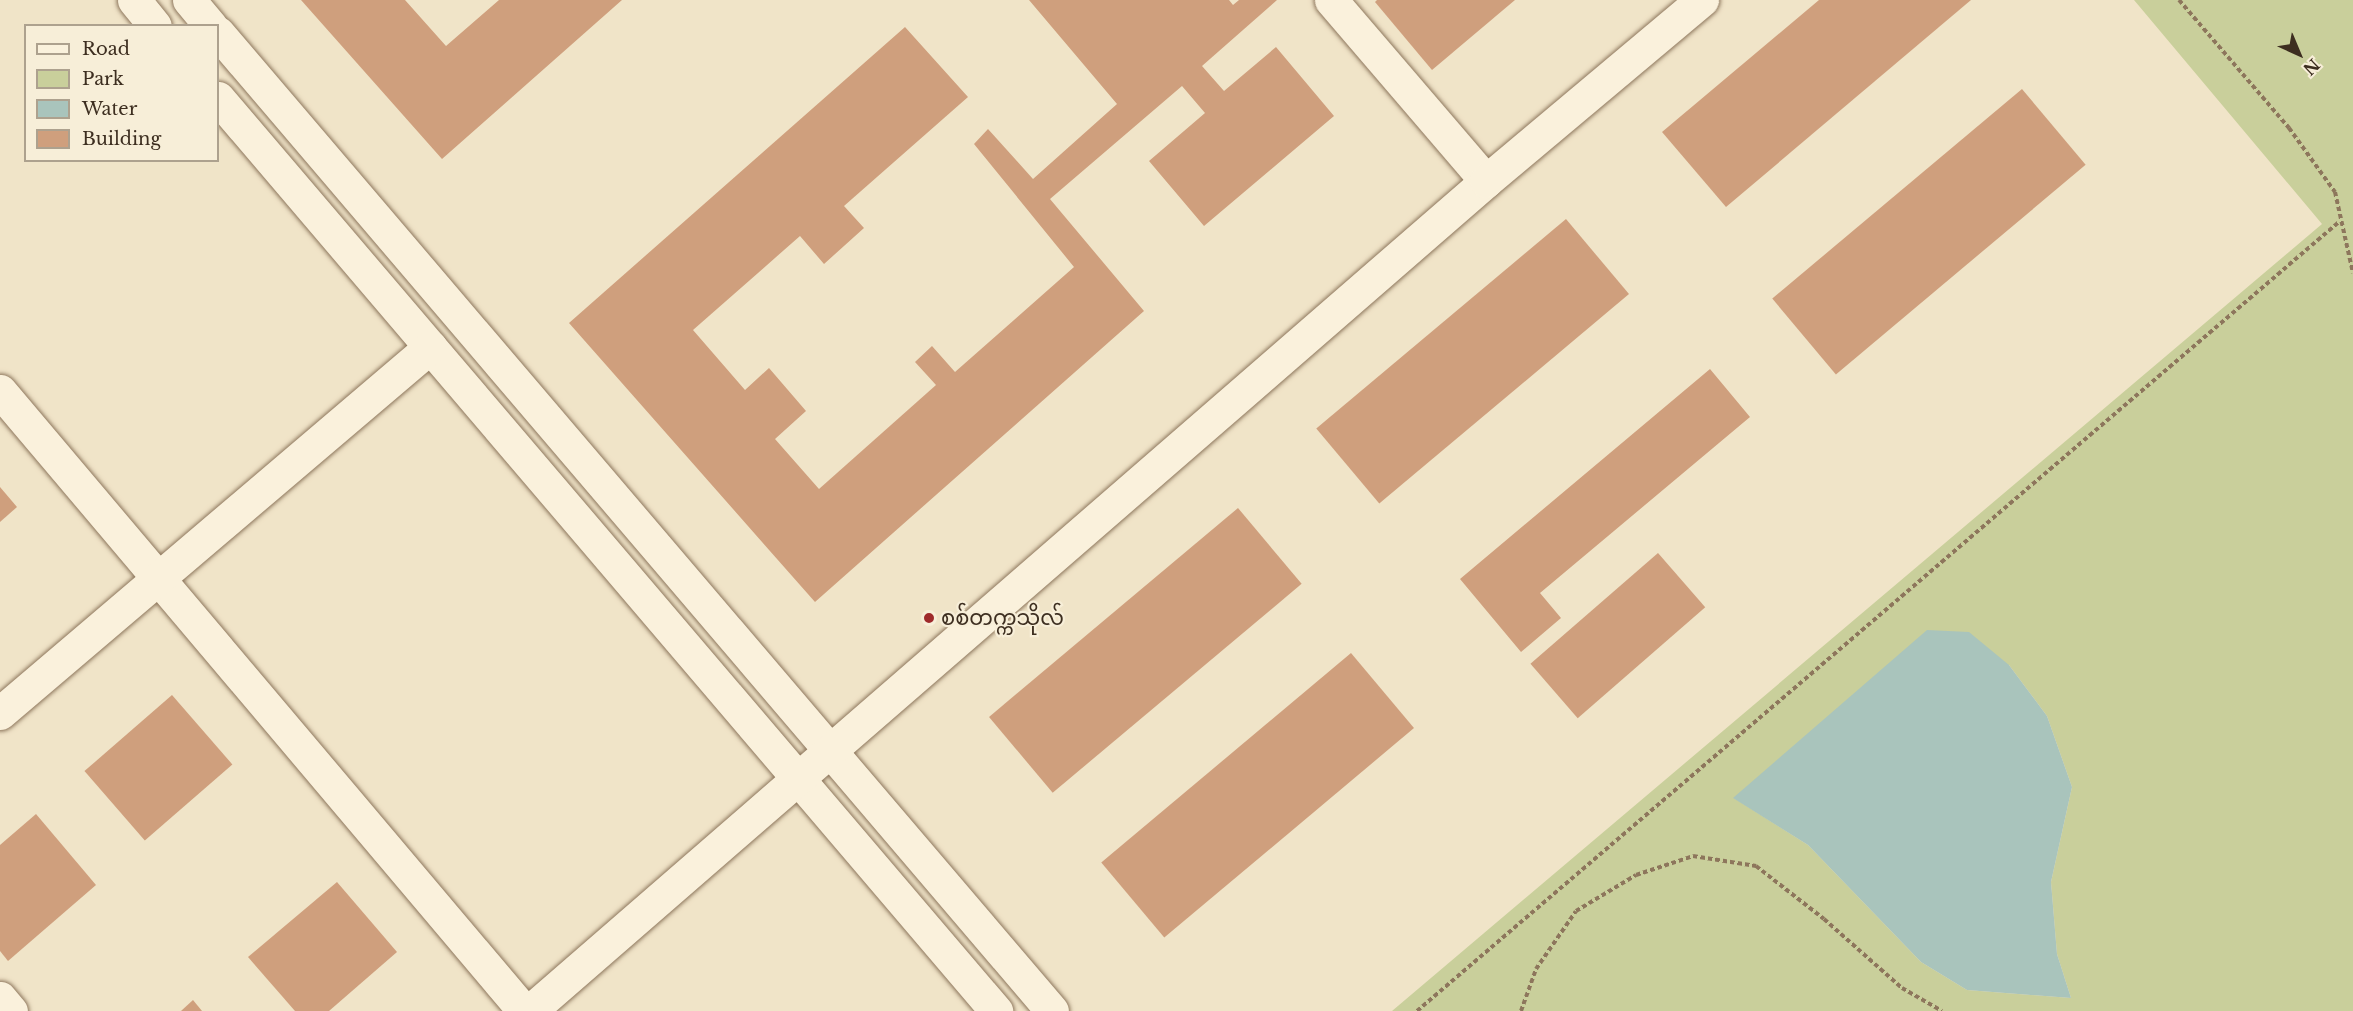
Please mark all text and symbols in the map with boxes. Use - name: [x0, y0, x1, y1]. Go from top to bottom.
- legend: [24, 24, 219, 162]
- north arrow: [2269, 24, 2329, 84]
- text: Road: [82, 38, 130, 60]
- text: N: [2299, 55, 2324, 79]
- text: Park: [82, 68, 124, 90]
- text: Water: [82, 98, 137, 120]
- text: Building: [82, 128, 161, 150]
- place label: စစ်‌တက္ကသိုလ်: [941, 605, 1064, 631]
- marker: စစ်‌တက္ကသိုလ်: [922, 611, 936, 625]

